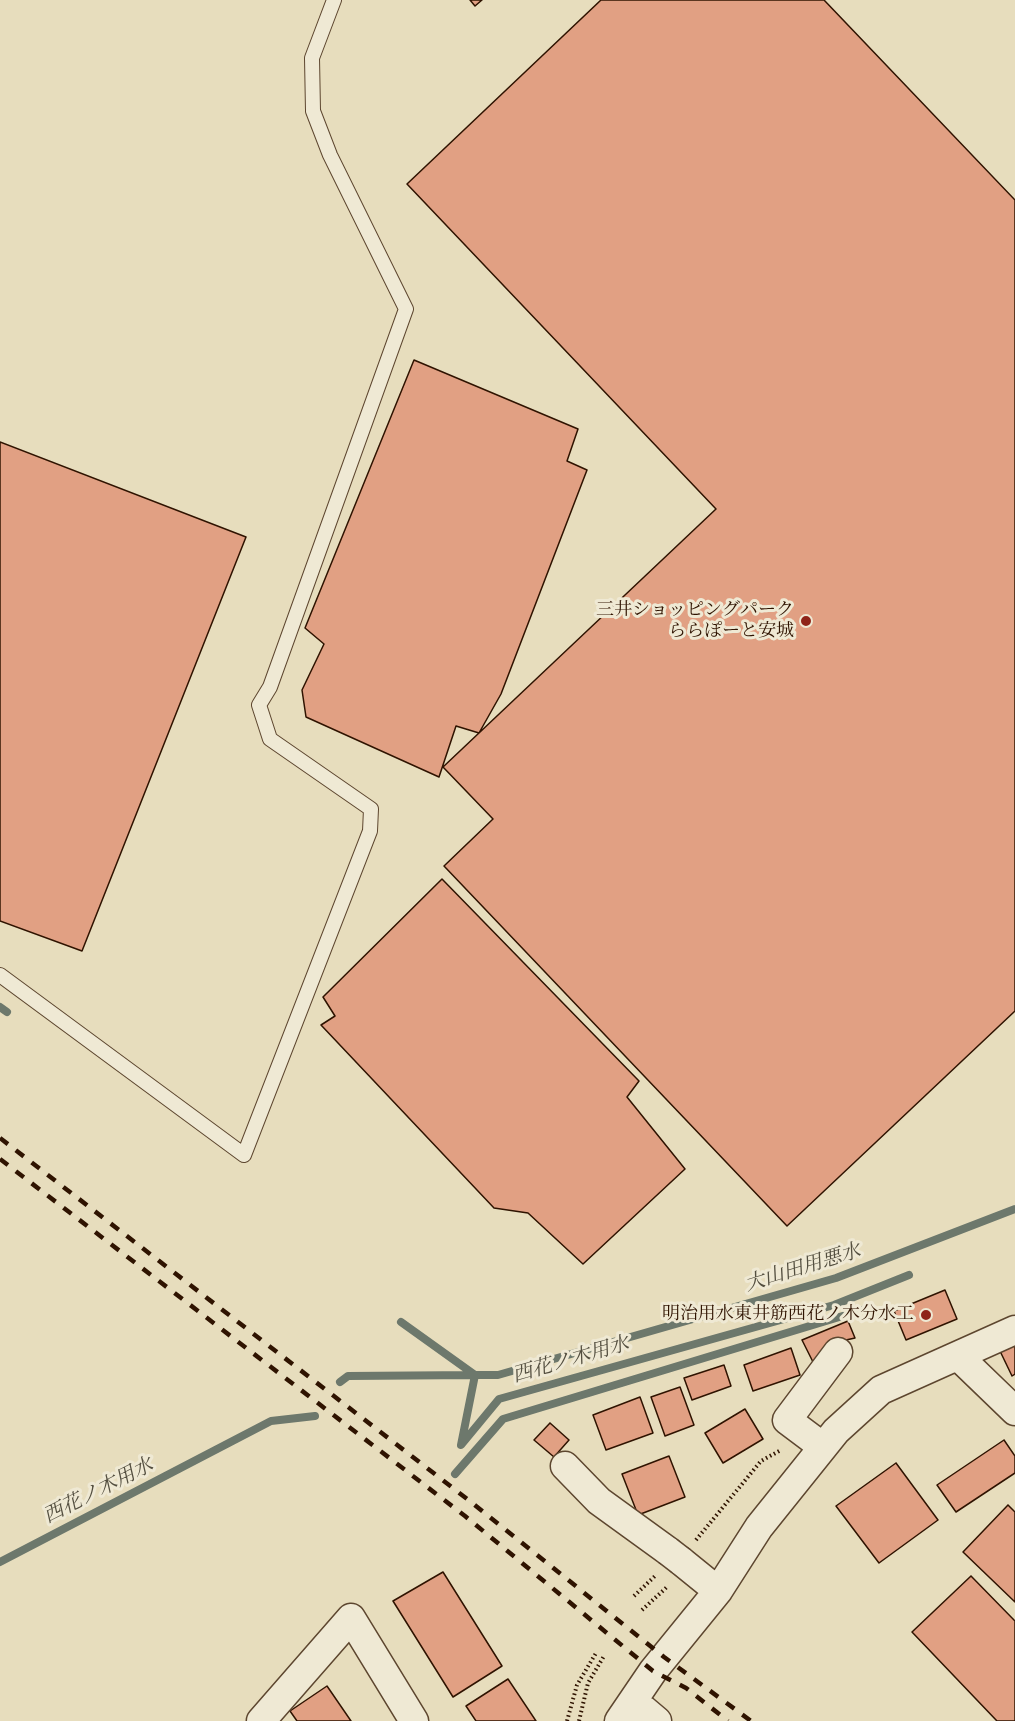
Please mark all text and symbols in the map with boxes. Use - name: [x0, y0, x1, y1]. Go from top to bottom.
- place label: 三井ショッピングパーク ららぽーと安城: [596, 600, 794, 642]
- marker: 三井ショッピングパーク ららぽーと安城: [799, 614, 813, 628]
- water label: 大山田用悪水: [742, 1240, 864, 1298]
- place label: 明治用水東井筋西花ノ木分水工: [662, 1304, 914, 1326]
- marker: 明治用水東井筋西花ノ木分水工: [919, 1308, 933, 1322]
- water label: 西花ノ木用水: [510, 1333, 632, 1389]
- water label: 西花ノ木用水: [40, 1454, 158, 1530]

